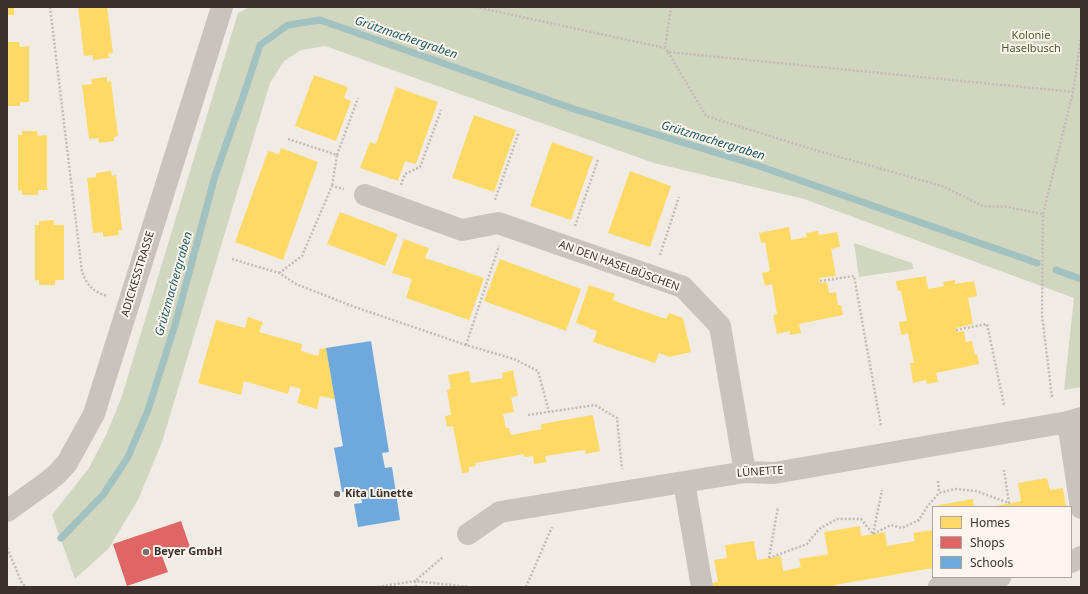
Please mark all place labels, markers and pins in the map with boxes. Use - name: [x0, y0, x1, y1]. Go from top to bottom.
- place label: Kita Lünette: [345, 487, 413, 501]
- marker: Kita Lünette: [332, 489, 342, 499]
- place label: Beyer GmbH: [154, 545, 222, 559]
- marker: Beyer GmbH: [141, 547, 151, 557]

